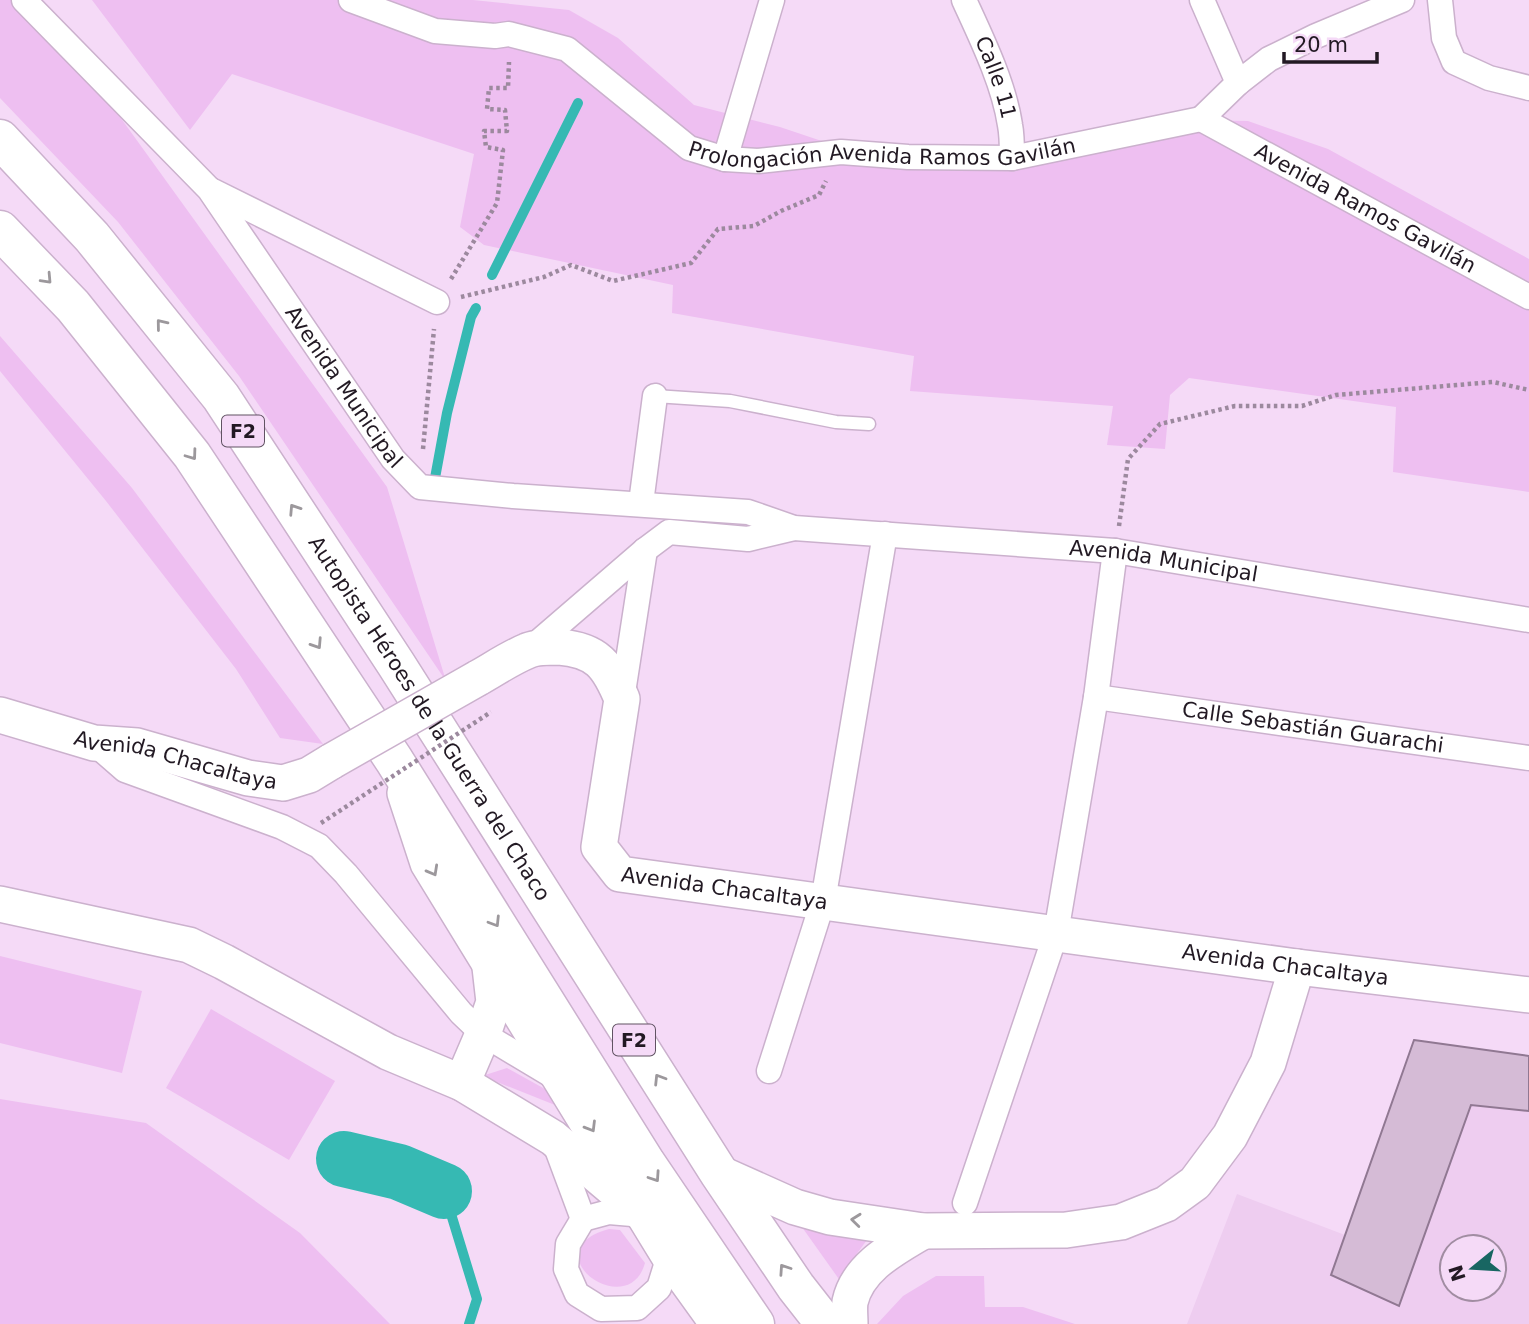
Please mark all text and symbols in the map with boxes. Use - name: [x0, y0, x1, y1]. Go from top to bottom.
- scale bar: [1284, 21, 1377, 65]
- street label: Calle 11: [970, 33, 1021, 121]
- text: 20 m: [1294, 33, 1348, 57]
- street label: Prolongación Avenida Ramos Gavilán: [686, 133, 1078, 173]
- street label: Avenida Ramos Gavilán: [1251, 138, 1480, 278]
- one-way arrow: [38, 271, 51, 284]
- street label: Avenida Municipal: [280, 301, 407, 473]
- one-way arrow: [157, 319, 170, 331]
- road number: F2: [222, 416, 264, 446]
- one-way arrow: [183, 447, 196, 459]
- one-way arrow: [289, 503, 302, 516]
- street label: Autopista Héroes de la Guerra del Chaco: [304, 532, 555, 905]
- street label: Avenida Municipal: [1068, 536, 1260, 587]
- one-way arrow: [309, 636, 322, 649]
- street label: Calle Sebastián Guarachi: [1181, 697, 1445, 758]
- street label: Avenida Chacaltaya: [71, 726, 279, 794]
- street label: Avenida Chacaltaya: [620, 862, 829, 914]
- one-way arrow: [425, 863, 438, 876]
- one-way arrow: [487, 914, 500, 927]
- street label: Avenida Chacaltaya: [1181, 939, 1390, 990]
- road number: F2: [613, 1024, 655, 1056]
- one-way arrow: [655, 1074, 668, 1087]
- one-way arrow: [582, 1120, 595, 1133]
- one-way arrow: [647, 1169, 659, 1182]
- one-way arrow: [850, 1213, 862, 1228]
- north arrow: [1438, 1233, 1508, 1303]
- text: N: [1444, 1262, 1470, 1284]
- one-way arrow: [779, 1264, 792, 1277]

